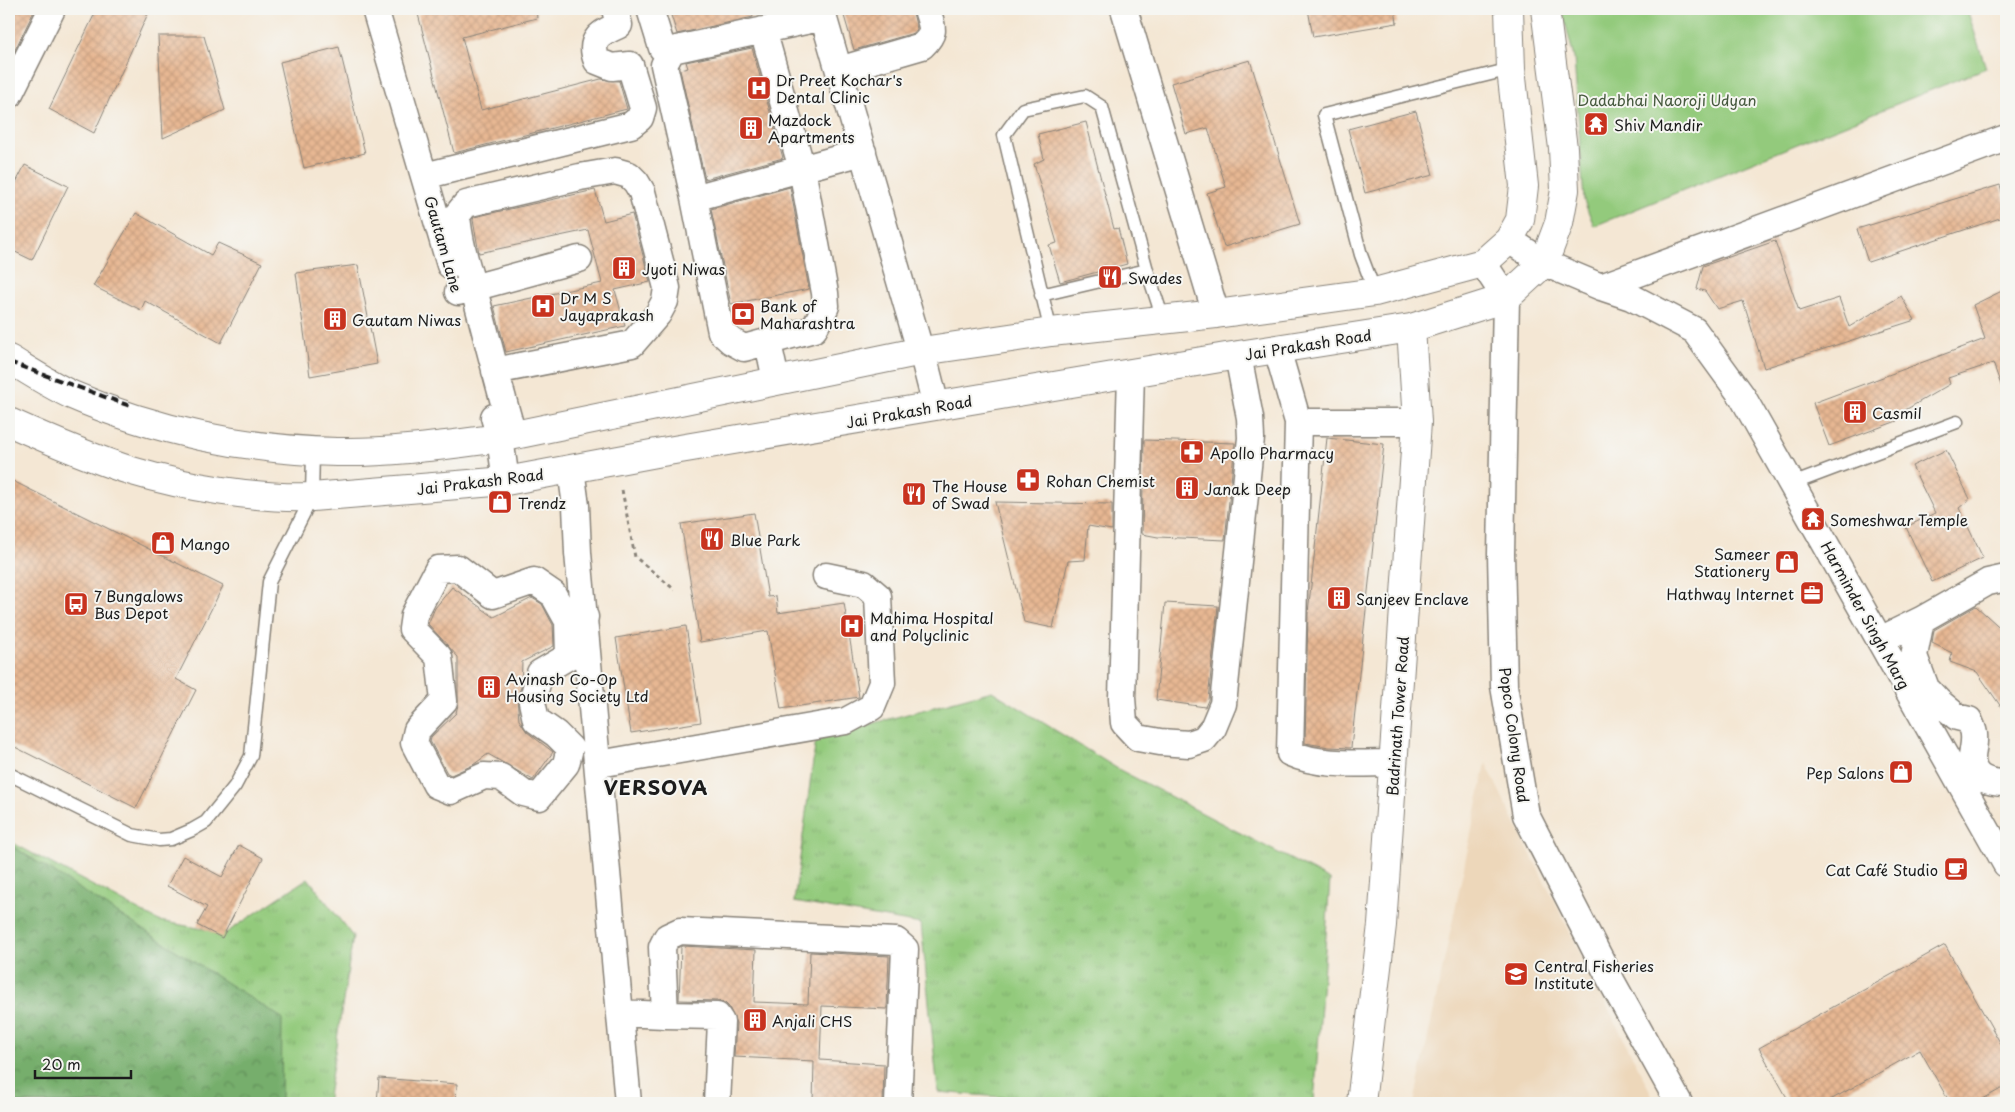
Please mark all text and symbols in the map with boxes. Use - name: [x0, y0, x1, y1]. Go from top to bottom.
- place label: Dr Preet Kochar's Dental Clinic: [776, 68, 902, 108]
- hospital icon: Dr Preet Kochar's Dental Clinic: [746, 75, 772, 101]
- park label: Dadabhai Naoroji Udyan: [1577, 88, 1757, 111]
- place label: Mazdock Apartments: [768, 108, 855, 148]
- temple icon: Shiv Mandir: [1583, 111, 1609, 137]
- place label: Shiv Mandir: [1614, 113, 1703, 136]
- building icon: Mazdock Apartments: [738, 115, 764, 141]
- street label: Gautam Lane: [419, 193, 469, 295]
- building icon: Jyoti Niwas: [611, 255, 637, 281]
- place label: Jyoti Niwas: [642, 257, 725, 280]
- restaurant icon: Swades: [1097, 264, 1123, 290]
- place label: Swades: [1128, 266, 1182, 289]
- place label: Dr M S Jayaprakash: [560, 286, 654, 326]
- hospital icon: Dr M S Jayaprakash: [530, 293, 556, 319]
- place label: Bank of Maharashtra: [760, 294, 856, 334]
- bank icon: Bank of Maharashtra: [730, 301, 756, 327]
- building icon: Gautam Niwas: [322, 306, 348, 332]
- place label: Gautam Niwas: [352, 308, 461, 331]
- street label: Jai Prakash Road: [1243, 323, 1373, 365]
- street label: Jai Prakash Road: [844, 389, 974, 433]
- building icon: Casmil: [1842, 399, 1868, 425]
- place label: Casmil: [1872, 401, 1922, 424]
- pharmacy icon: Apollo Pharmacy: [1179, 439, 1205, 465]
- place label: Apollo Pharmacy: [1210, 441, 1334, 464]
- street label: Jai Prakash Road: [415, 462, 545, 500]
- pharmacy icon: Rohan Chemist: [1015, 467, 1041, 493]
- place label: Rohan Chemist: [1046, 469, 1155, 492]
- place label: The House of Swad: [932, 474, 1008, 514]
- building icon: Janak Deep: [1174, 475, 1200, 501]
- place label: Janak Deep: [1204, 477, 1291, 500]
- restaurant icon: The House of Swad: [901, 481, 927, 507]
- shop icon: Trendz: [487, 489, 513, 515]
- place label: Trendz: [518, 491, 566, 514]
- temple icon: Someshwar Temple: [1800, 506, 1826, 532]
- place label: Someshwar Temple: [1830, 508, 1968, 531]
- restaurant icon: Blue Park: [699, 526, 725, 552]
- place label: Blue Park: [730, 528, 800, 551]
- shop icon: Mango: [150, 530, 176, 556]
- place label: Mango: [180, 532, 230, 555]
- street label: Harminder Singh Marg: [1816, 537, 1916, 693]
- place label: Sameer Stationery: [1694, 542, 1770, 582]
- shop icon: Sameer Stationery: [1774, 549, 1800, 575]
- office icon: Hathway Internet: [1799, 580, 1825, 606]
- place label: Hathway Internet: [1666, 582, 1794, 605]
- place label: 7 Bungalows Bus Depot: [94, 584, 183, 624]
- building icon: Sanjeev Enclave: [1326, 585, 1352, 611]
- place label: Sanjeev Enclave: [1356, 587, 1469, 610]
- bus stop icon: 7 Bungalows Bus Depot: [63, 591, 89, 617]
- place label: Mahima Hospital and Polyclinic: [870, 606, 994, 646]
- hospital icon: Mahima Hospital and Polyclinic: [839, 613, 865, 639]
- street label: Badrinath Tower Road: [1380, 635, 1414, 797]
- street label: Popco Colony Road: [1494, 666, 1536, 804]
- place label: Avinash Co-Op Housing Society Ltd: [506, 667, 649, 707]
- building icon: Avinash Co-Op Housing Society Ltd: [476, 674, 502, 700]
- shop icon: Pep Salons: [1888, 759, 1914, 785]
- place label: Pep Salons: [1806, 761, 1884, 784]
- district label: VERSOVA: [604, 772, 708, 802]
- cafe icon: Cat Café Studio: [1943, 856, 1969, 882]
- place label: Cat Café Studio: [1825, 858, 1938, 881]
- place label: Central Fisheries Institute: [1534, 954, 1654, 994]
- school or university icon: Central Fisheries Institute: [1503, 961, 1529, 987]
- building icon: Anjali CHS: [742, 1007, 768, 1033]
- place label: Anjali CHS: [772, 1009, 852, 1032]
- scale bar: [35, 1047, 131, 1079]
- text: 20 m: [42, 1052, 81, 1075]

